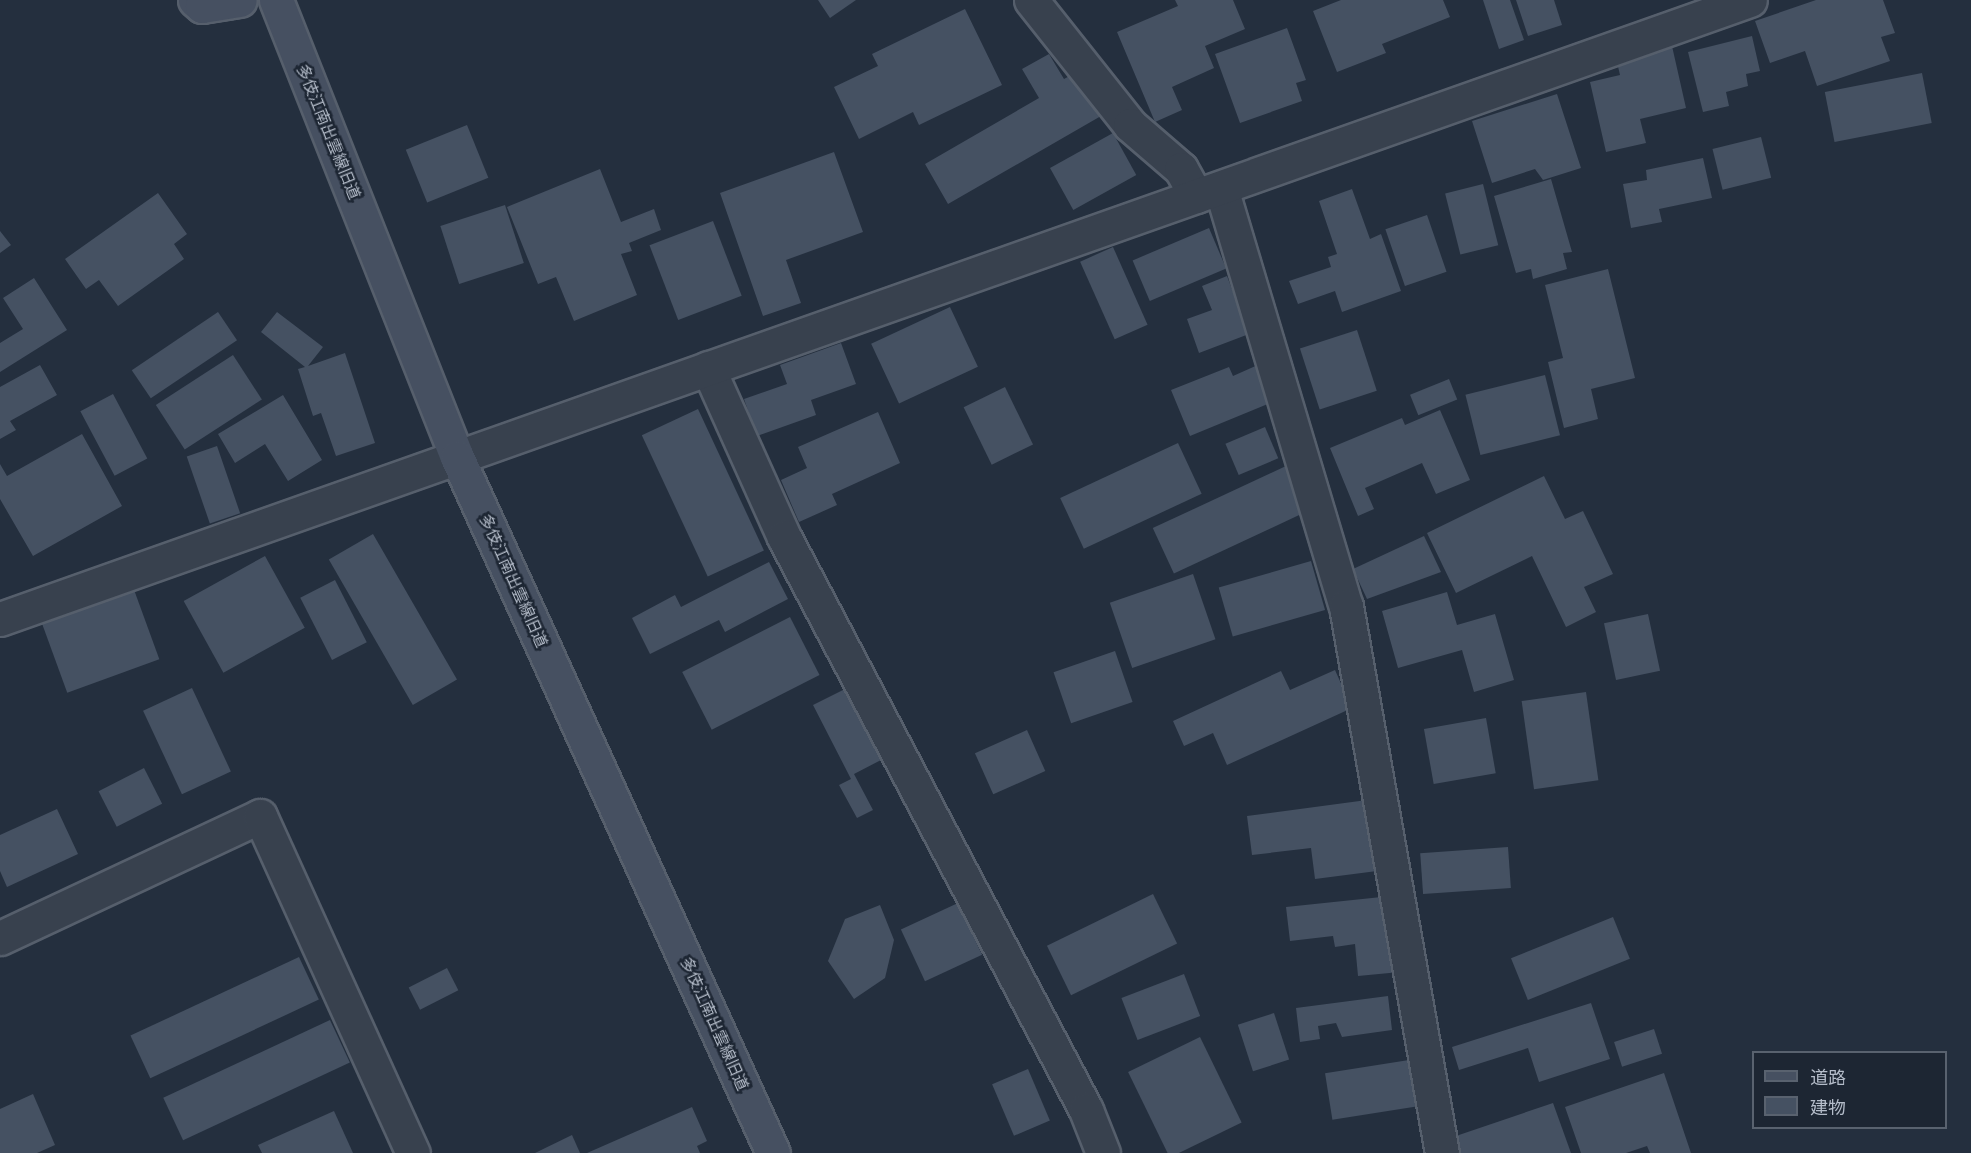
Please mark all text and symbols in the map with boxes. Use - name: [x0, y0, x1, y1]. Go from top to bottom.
- street label: 多伎江南出雲線旧道: [292, 62, 364, 202]
- street label: 多伎江南出雲線旧道: [475, 511, 551, 651]
- street label: 多伎江南出雲線旧道: [676, 954, 752, 1094]
- legend: [1752, 1051, 1947, 1129]
- text: 道路: [1810, 1066, 1846, 1090]
- text: 建物: [1810, 1096, 1846, 1120]

